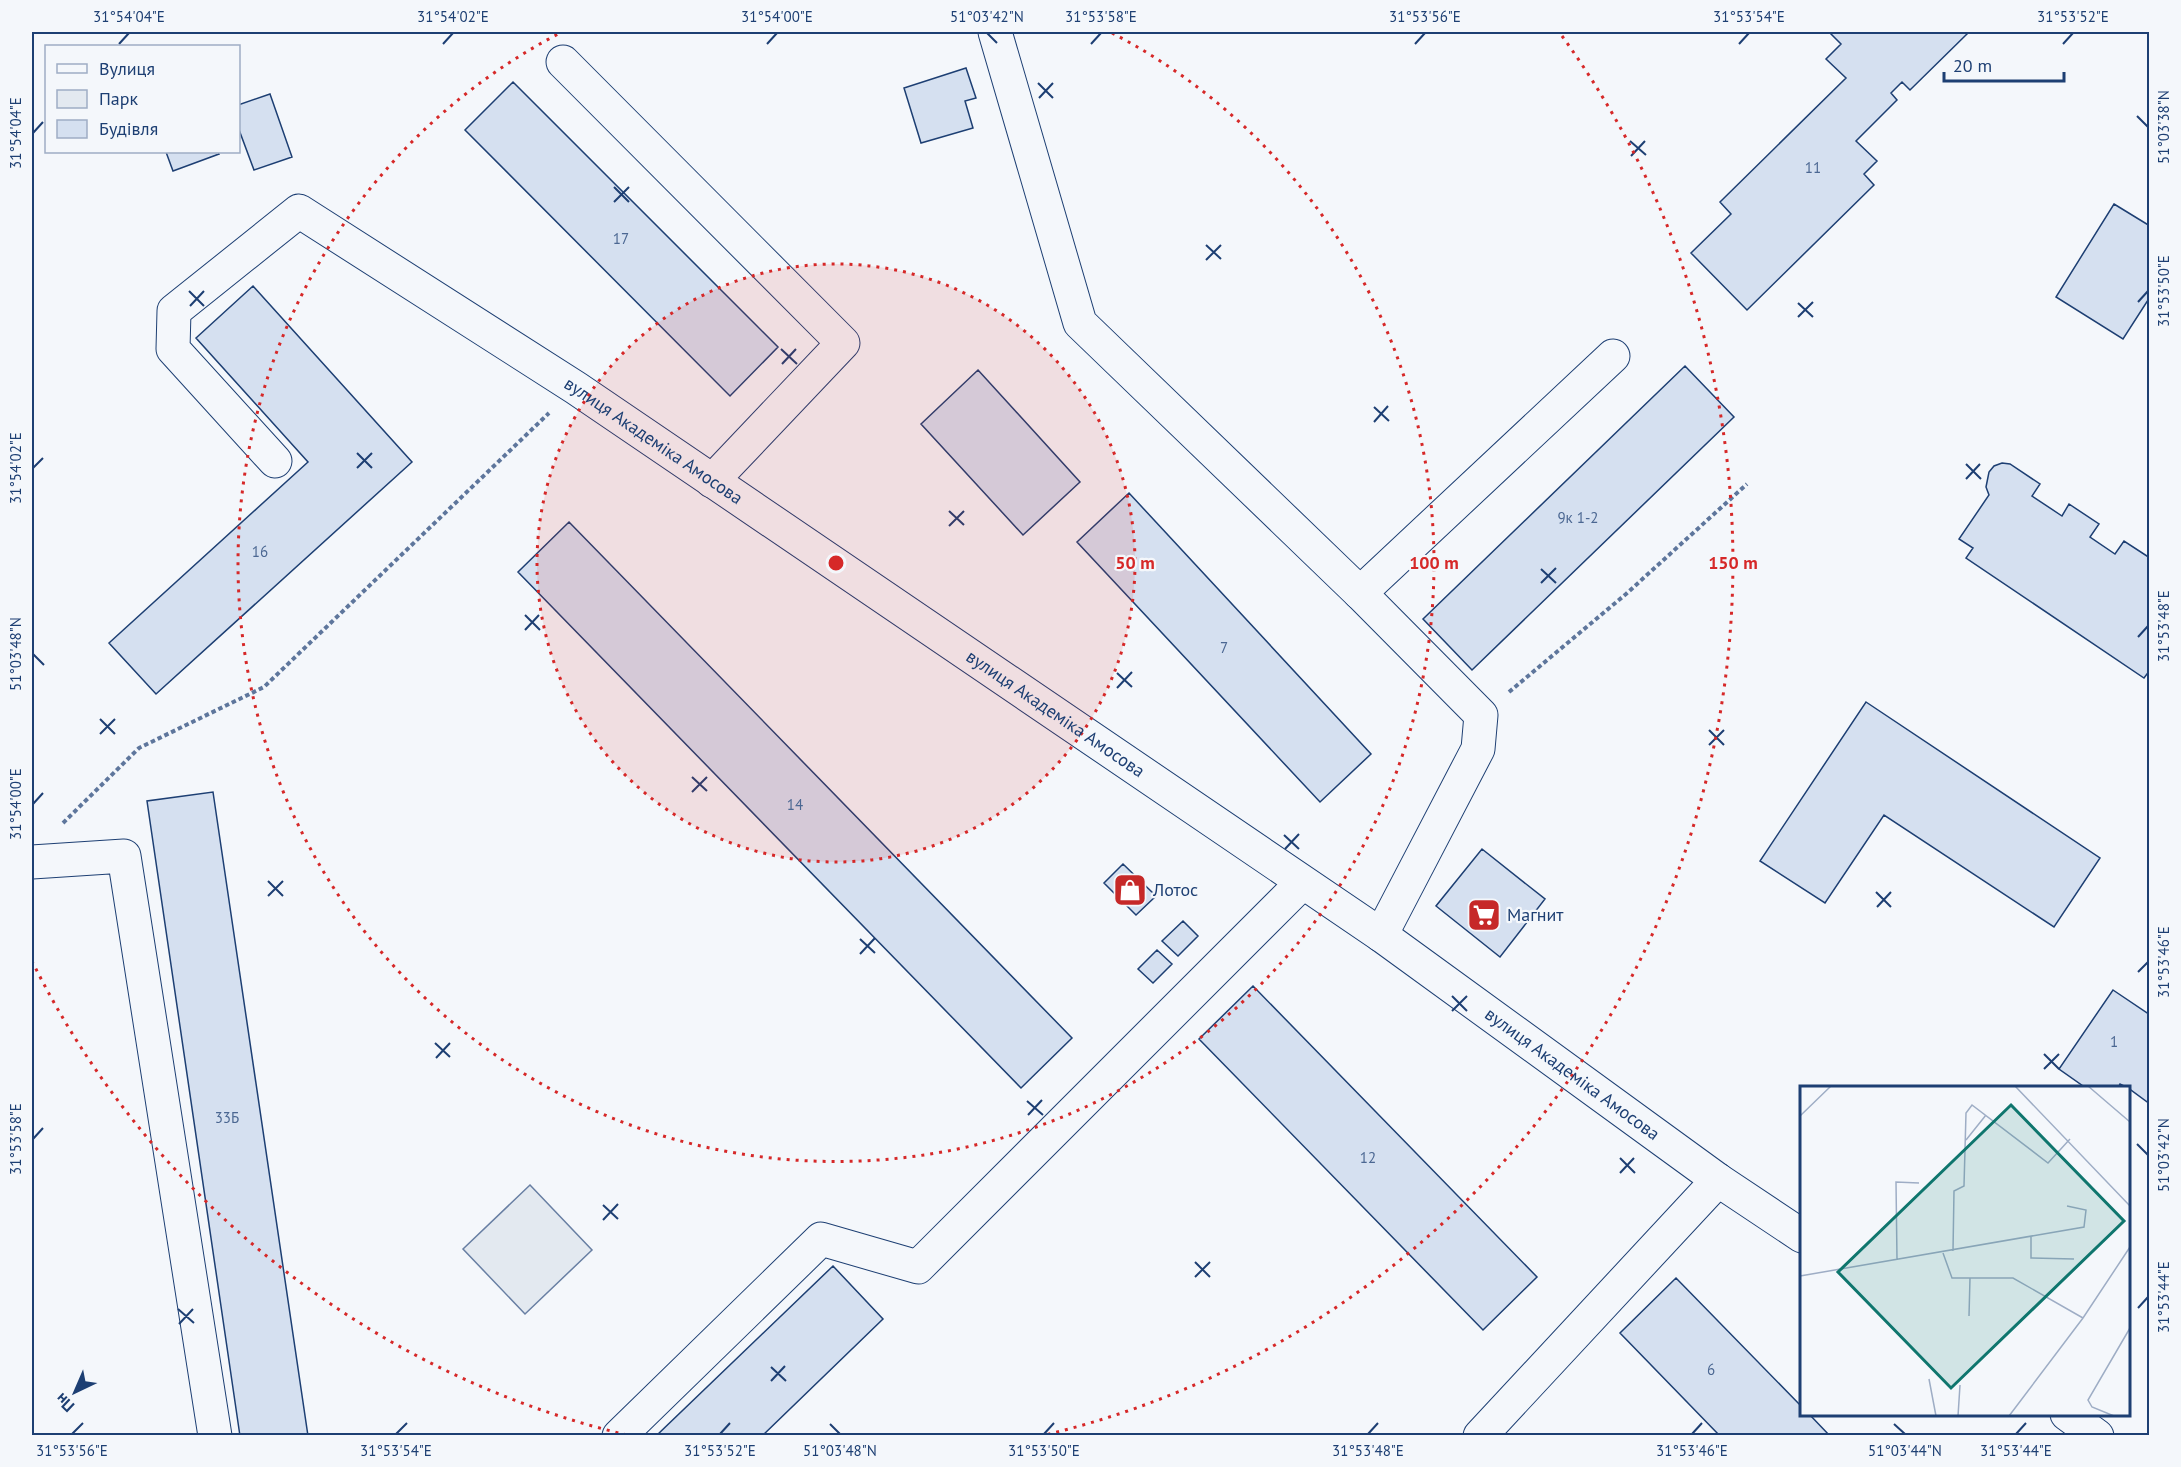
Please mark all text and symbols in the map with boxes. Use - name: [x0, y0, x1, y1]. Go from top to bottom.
- text: 31°54'04"E: [93, 7, 165, 26]
- text: 31°54'02"E: [417, 7, 489, 26]
- text: 31°54'00"E: [741, 7, 813, 26]
- text: 51°03'42"N: [950, 7, 1024, 26]
- text: 31°53'58"E: [1065, 7, 1137, 26]
- text: 31°53'56"E: [1389, 7, 1461, 26]
- text: 31°53'54"E: [1713, 7, 1785, 26]
- text: 31°53'52"E: [2037, 7, 2109, 26]
- legend: [45, 45, 240, 153]
- scale bar: [1944, 45, 2064, 83]
- text: 20 m: [1953, 54, 1992, 77]
- text: Вулиця: [99, 57, 155, 80]
- text: Парк: [99, 87, 139, 110]
- text: 51°03'38"N: [2154, 90, 2173, 164]
- text: 31°54'04"E: [6, 97, 25, 169]
- text: Будівля: [99, 117, 158, 140]
- house number: 11: [1805, 158, 1821, 177]
- house number: 17: [613, 229, 629, 248]
- text: 31°53'50"E: [2154, 255, 2173, 327]
- street label: вулиця Академіка Амосова: [560, 372, 748, 509]
- text: 31°54'02"E: [6, 432, 25, 504]
- house number: 9к 1-2: [1557, 508, 1599, 527]
- house number: 16: [252, 542, 268, 561]
- text: 50 m: [1115, 551, 1155, 574]
- text: 100 m: [1409, 551, 1459, 574]
- text: 150 m: [1708, 551, 1758, 574]
- centre of rings: [826, 553, 846, 573]
- text: 31°53'48"E: [2154, 590, 2173, 662]
- text: 51°03'48"N: [6, 617, 25, 691]
- house number: 7: [1220, 638, 1228, 657]
- street label: вулиця Академіка Амосова: [962, 645, 1149, 782]
- text: 31°54'00"E: [6, 768, 25, 840]
- house number: 14: [787, 795, 803, 814]
- shop icon: Лотос: [1112, 872, 1148, 908]
- place label: Лотос: [1152, 878, 1198, 901]
- supermarket icon: Магнит: [1466, 897, 1502, 933]
- place label: Магнит: [1507, 903, 1564, 926]
- text: 31°53'46"E: [2154, 926, 2173, 998]
- street label: вулиця Академіка Амосова: [1480, 1002, 1665, 1145]
- house number: 1: [2110, 1032, 2118, 1051]
- inset map: [1800, 1086, 2130, 1416]
- text: 31°53'58"E: [6, 1103, 25, 1175]
- house number: 33Б: [215, 1108, 239, 1127]
- text: 51°03'42"N: [2154, 1118, 2173, 1192]
- house number: 12: [1360, 1148, 1376, 1167]
- text: 31°53'44"E: [2154, 1261, 2173, 1333]
- house number: 6: [1707, 1360, 1715, 1379]
- north arrow: [45, 1362, 105, 1422]
- text: Пн: [51, 1389, 78, 1417]
- text: 31°53'56"E: [36, 1441, 108, 1460]
- text: 31°53'54"E: [360, 1441, 432, 1460]
- text: 31°53'52"E: [684, 1441, 756, 1460]
- text: 51°03'48"N: [803, 1441, 877, 1460]
- text: 31°53'50"E: [1008, 1441, 1080, 1460]
- text: 31°53'48"E: [1332, 1441, 1404, 1460]
- text: 31°53'46"E: [1656, 1441, 1728, 1460]
- text: 51°03'44"N: [1868, 1441, 1942, 1460]
- text: 31°53'44"E: [1980, 1441, 2052, 1460]

